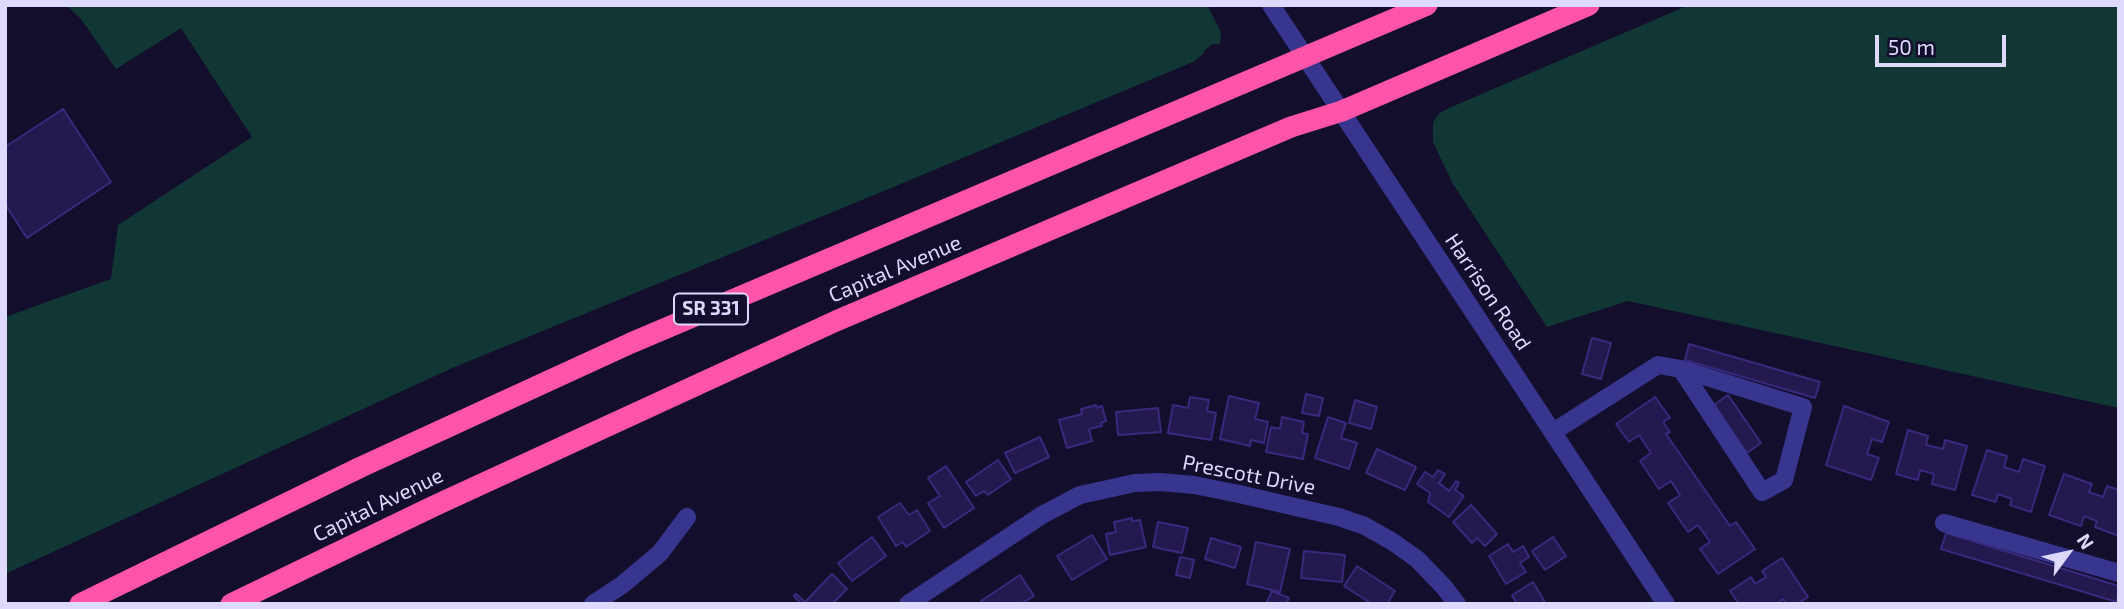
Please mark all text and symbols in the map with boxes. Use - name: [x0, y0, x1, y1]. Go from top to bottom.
- scale bar: [1879, 21, 2010, 65]
- text: 50 m: [1888, 34, 1935, 59]
- street label: Harrison Road: [1440, 229, 1536, 355]
- street label: Capital Avenue: [825, 230, 965, 308]
- road number: SR 331: [674, 294, 748, 324]
- street label: Prescott Drive: [1180, 450, 1318, 500]
- street label: Capital Avenue: [309, 463, 447, 547]
- north arrow: [2033, 518, 2103, 588]
- text: N: [2073, 529, 2099, 553]

